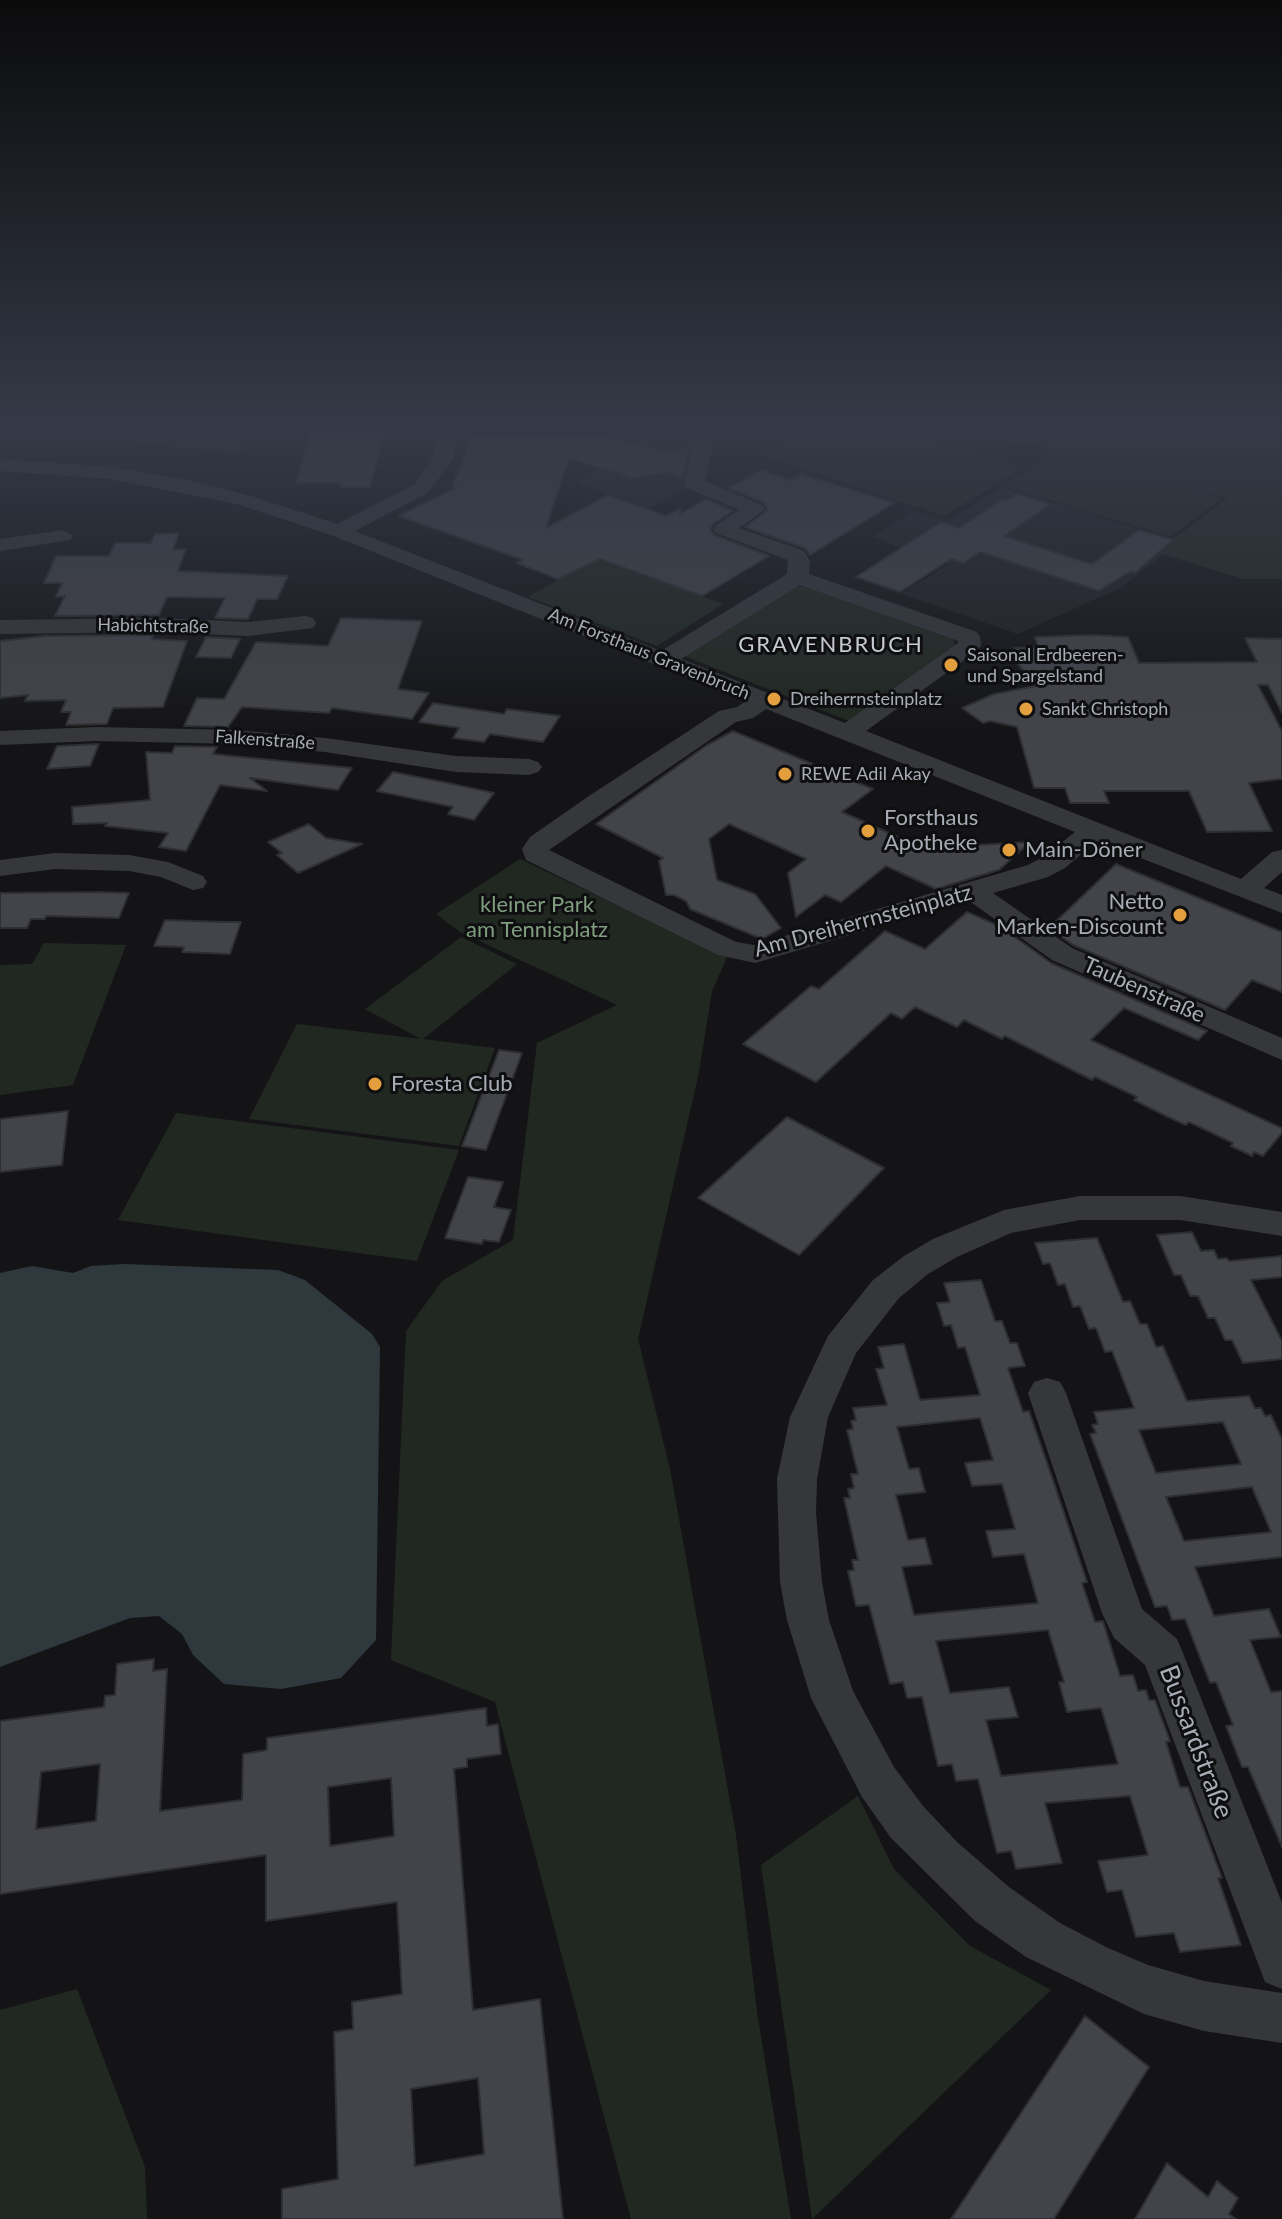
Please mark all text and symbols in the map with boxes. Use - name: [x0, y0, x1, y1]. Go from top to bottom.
- street label: Am Forsthaus Gravenbruch: [545, 604, 753, 704]
- street label: Habichtstraße: [97, 614, 209, 638]
- district label: GRAVENBRUCH: [738, 632, 924, 658]
- place label: Saisonal Erdbeeren- und Spargelstand: [967, 644, 1124, 686]
- marker: Saisonal Erdbeeren- und Spargelstand: [942, 656, 960, 674]
- place label: Dreiherrnsteinplatz: [790, 688, 942, 710]
- marker: Dreiherrnsteinplatz: [765, 690, 783, 708]
- place label: Sankt Christoph: [1042, 698, 1168, 720]
- marker: Sankt Christoph: [1017, 700, 1035, 718]
- street label: Falkenstraße: [214, 726, 316, 754]
- place label: REWE Adil Akay: [801, 763, 931, 785]
- marker: REWE Adil Akay: [776, 765, 794, 783]
- place label: Forsthaus Apotheke: [884, 805, 978, 856]
- marker: Forsthaus Apotheke: [859, 822, 877, 840]
- place label: Main-Döner: [1025, 837, 1143, 863]
- marker: Main-Döner: [1000, 841, 1018, 859]
- street label: Am Dreiherrnsteinplatz: [751, 879, 975, 963]
- place label: Netto Marken-Discount: [996, 889, 1164, 940]
- park label: kleiner Park am Tennisplatz: [466, 892, 608, 944]
- marker: Netto Marken-Discount: [1171, 906, 1189, 924]
- street label: Taubenstraße: [1079, 951, 1209, 1029]
- place label: Foresta Club: [391, 1071, 513, 1097]
- marker: Foresta Club: [366, 1075, 384, 1093]
- street label: Bussardstraße: [1152, 1661, 1240, 1823]

